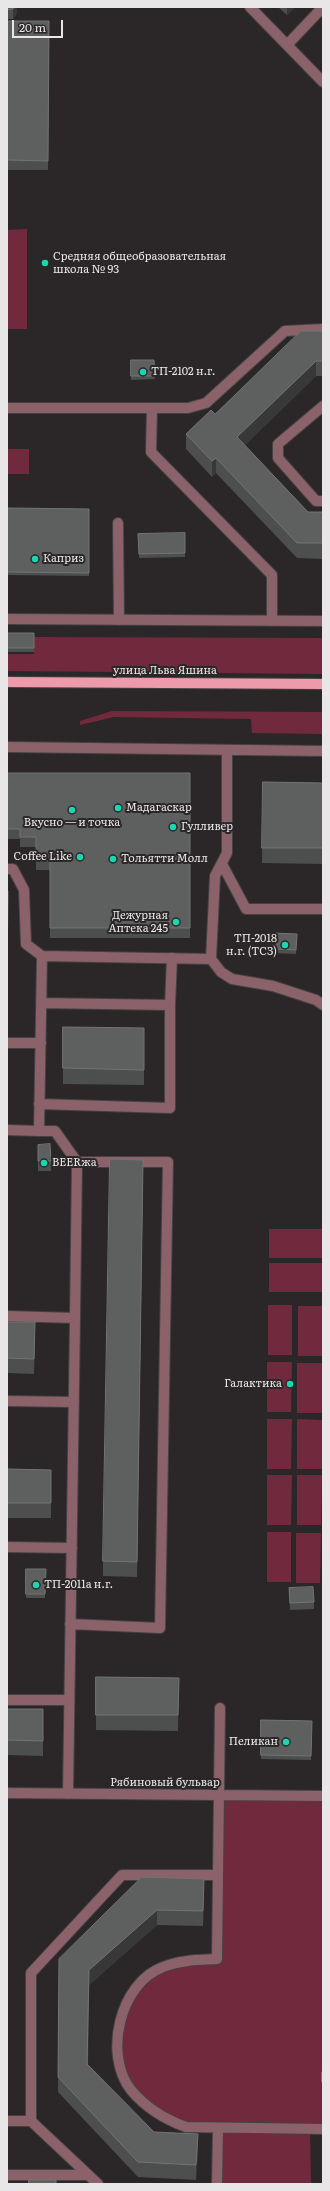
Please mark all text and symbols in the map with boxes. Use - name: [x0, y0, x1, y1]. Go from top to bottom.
- scale bar: [14, 12, 65, 38]
- text: 20 m: [19, 18, 46, 36]
- place label: Средняя общеобразовательная школа № 93: [53, 250, 226, 276]
- marker: Средняя общеобразовательная школа № 93: [40, 258, 50, 268]
- place label: ТП-2102 н.г.: [151, 365, 215, 379]
- marker: ТП-2102 н.г.: [138, 367, 148, 377]
- place label: Каприз: [43, 552, 84, 566]
- marker: Каприз: [30, 554, 40, 564]
- street label: улица Льва Яшина: [113, 664, 217, 678]
- place label: Мадагаскар: [126, 801, 192, 815]
- marker: Мадагаскар: [113, 803, 123, 813]
- marker: Вкусно — и точка: [67, 805, 77, 815]
- place label: Вкусно — и точка: [24, 816, 120, 830]
- place label: Гулливер: [181, 820, 233, 834]
- marker: Гулливер: [168, 822, 178, 832]
- place label: Coffee Like: [13, 850, 72, 864]
- marker: Coffee Like: [75, 852, 85, 862]
- place label: Тольятти Молл: [121, 852, 208, 866]
- marker: Тольятти Молл: [108, 854, 118, 864]
- place label: Дежурная Аптека 245: [108, 909, 168, 935]
- marker: Дежурная Аптека 245: [171, 917, 181, 927]
- place label: ТП-2018 н.г. (ТСЗ): [226, 932, 277, 958]
- marker: ТП-2018 н.г. (ТСЗ): [280, 940, 290, 950]
- place label: BEERжа: [52, 1156, 97, 1170]
- marker: BEERжа: [39, 1158, 49, 1168]
- place label: Галактика: [224, 1377, 282, 1391]
- marker: Галактика: [285, 1379, 295, 1389]
- place label: ТП-2011а н.г.: [44, 1578, 113, 1592]
- marker: ТП-2011а н.г.: [31, 1580, 41, 1590]
- place label: Пеликан: [229, 1735, 278, 1749]
- marker: Пеликан: [281, 1737, 291, 1747]
- street label: Рябиновый бульвар: [110, 1776, 220, 1790]

